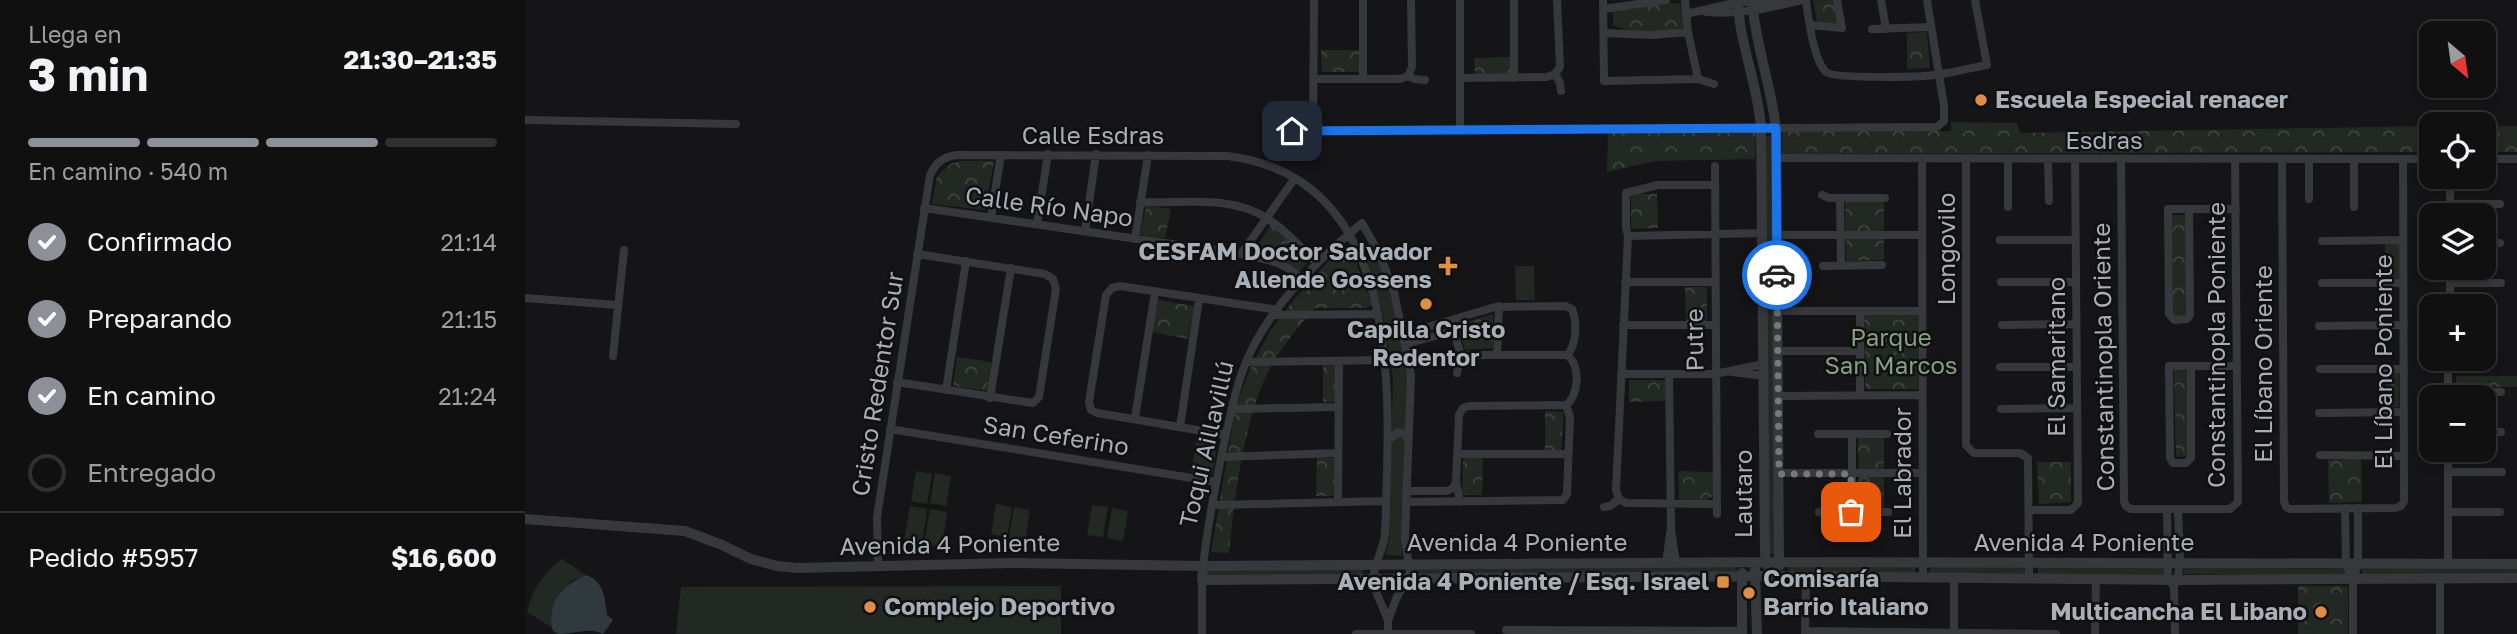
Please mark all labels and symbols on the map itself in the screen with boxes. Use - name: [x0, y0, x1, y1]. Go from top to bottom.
- north arrow: [2419, 21, 2495, 98]
- place label: Escuela Especial renacer: [1995, 84, 2288, 113]
- marker: Escuela Especial renacer: [1973, 92, 1989, 108]
- pin: [1262, 101, 1322, 161]
- street label: Calle Esdras: [1022, 120, 1164, 149]
- street label: Esdras: [2065, 125, 2143, 154]
- street label: Calle Río Napo: [963, 179, 1135, 232]
- street label: Longovilo: [1931, 193, 1960, 306]
- street label: Constantinopla Poniente: [2201, 202, 2230, 488]
- street label: Constantinopla Oriente: [2086, 222, 2119, 492]
- place label: CESFAM Doctor Salvador Allende Gossens: [1138, 236, 1432, 293]
- courier: [1742, 240, 1812, 310]
- street label: El Líbano Poniente: [2368, 254, 2397, 470]
- marker: CESFAM Doctor Salvador Allende Gossens: [1438, 256, 1458, 276]
- street label: El Líbano Oriente: [2248, 265, 2277, 463]
- street label: Cristo Redentor Sur: [844, 270, 909, 498]
- street label: El Samaritano: [2041, 277, 2070, 437]
- marker: Capilla Cristo Redentor: [1418, 296, 1434, 312]
- street label: Putre: [1678, 308, 1709, 372]
- place label: Capilla Cristo Redentor: [1347, 314, 1505, 371]
- park label: Parque San Marcos: [1824, 322, 1958, 379]
- street label: Toqui Aillavillú: [1172, 358, 1239, 530]
- street label: El Labrador: [1887, 407, 1916, 539]
- street label: San Ceferino: [981, 409, 1131, 460]
- street label: Lautaro: [1728, 450, 1757, 538]
- pin: [1821, 482, 1881, 542]
- street label: Avenida 4 Poniente: [839, 527, 1061, 560]
- street label: Avenida 4 Poniente: [1407, 527, 1627, 556]
- street label: Avenida 4 Poniente: [1974, 527, 2194, 556]
- place label: Comisaría Barrio Italiano: [1763, 563, 1929, 620]
- place label: Avenida 4 Poniente / Esq. Israel: [1338, 566, 1709, 595]
- marker: Avenida 4 Poniente / Esq. Israel: [1715, 574, 1731, 590]
- marker: Comisaría Barrio Italiano: [1741, 585, 1757, 601]
- place label: Complejo Deportivo: [884, 591, 1115, 620]
- place label: Multicancha El Libano: [2050, 596, 2307, 625]
- marker: Complejo Deportivo: [862, 599, 878, 615]
- marker: Multicancha El Libano: [2313, 604, 2329, 620]

